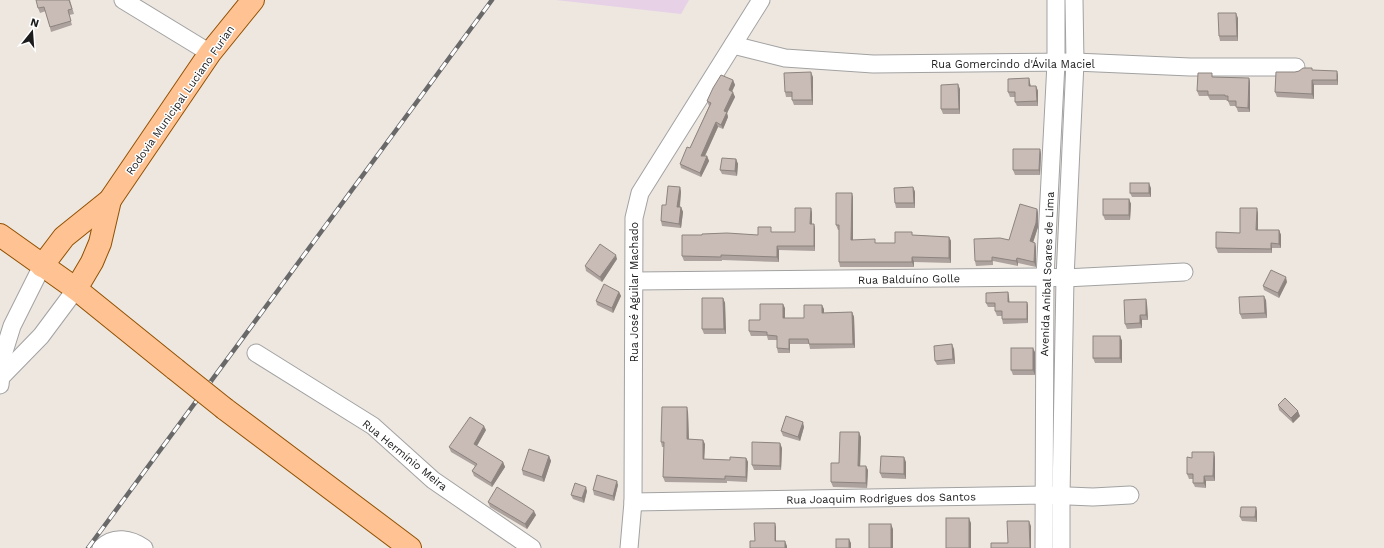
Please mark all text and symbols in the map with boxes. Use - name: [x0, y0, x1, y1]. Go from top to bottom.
- north arrow: [12, 12, 52, 52]
- text: N: [29, 16, 41, 30]
- street label: Rodovia Municipal Luciano Furian: [124, 23, 237, 178]
- street label: Rua Gomercindo d'Ávila Maciel: [931, 57, 1096, 71]
- street label: Avenida Aníbal Soares de Lima: [1038, 191, 1057, 357]
- street label: Rua José Aguilar Machado: [628, 222, 641, 362]
- street label: Rua Balduíno Golle: [858, 272, 960, 287]
- street label: Rua Hermínio Meira: [360, 417, 450, 494]
- street label: Rua Joaquim Rodrigues dos Santos: [786, 490, 976, 507]

